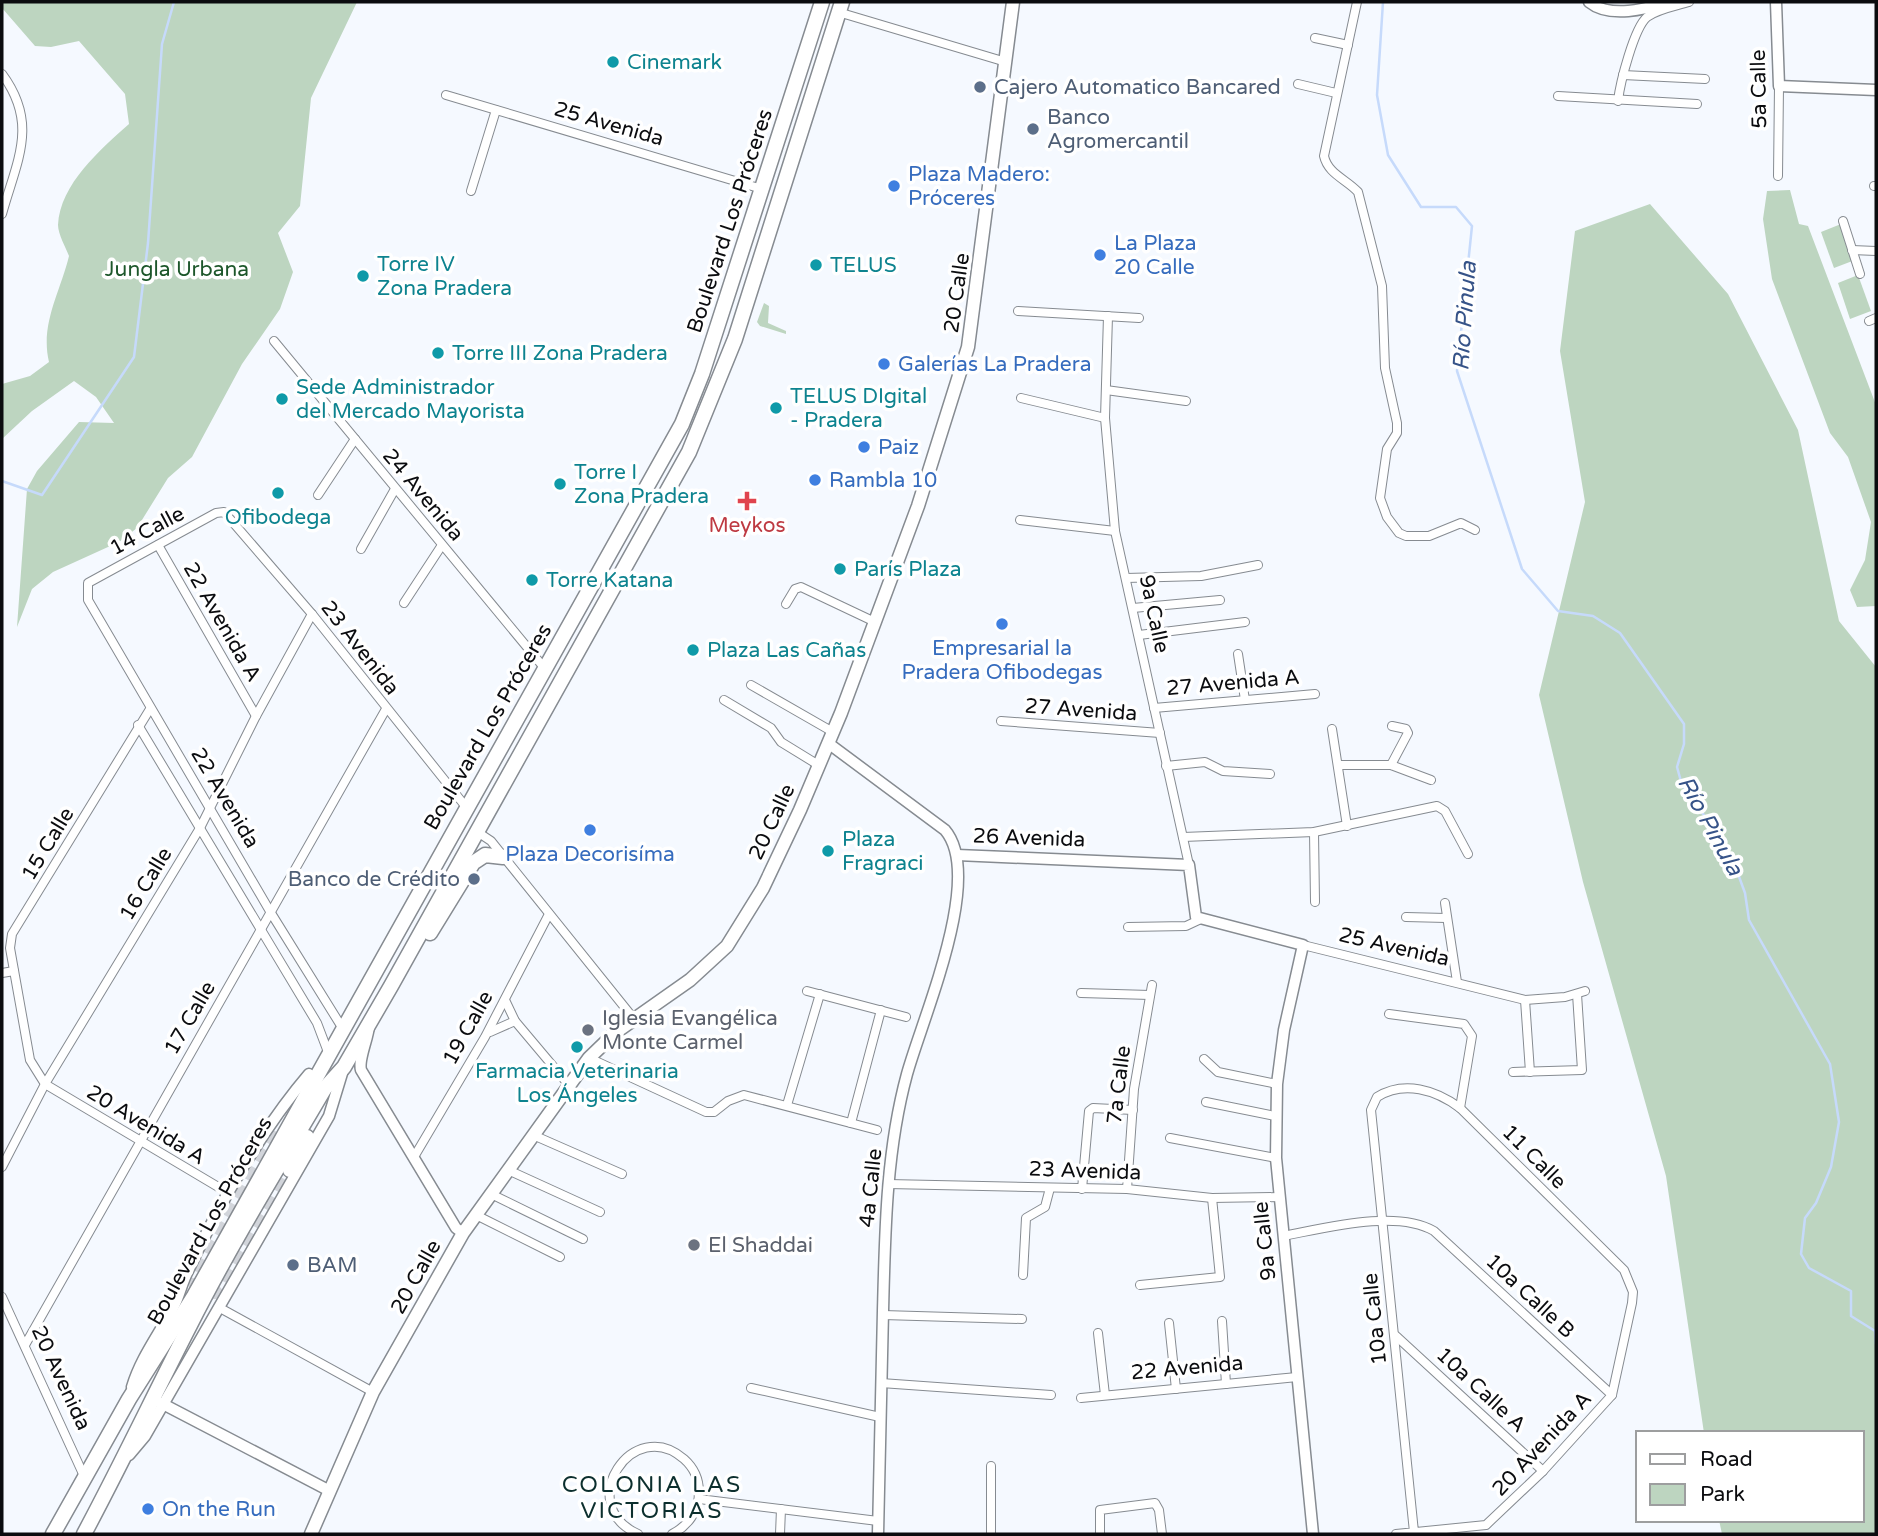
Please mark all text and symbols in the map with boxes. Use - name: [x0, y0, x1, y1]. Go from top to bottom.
- street label: 5a Calle: [1746, 49, 1772, 129]
- place label: Cinemark: [627, 50, 722, 75]
- marker: Cinemark: [605, 54, 621, 70]
- place label: Cajero Automatico Bancared: [994, 75, 1281, 100]
- marker: Cajero Automatico Bancared: [972, 79, 988, 95]
- street label: 25 Avenida: [551, 96, 667, 152]
- place label: Banco Agromercantil: [1047, 105, 1189, 154]
- street label: Boulevard Los Próceres: [682, 106, 778, 336]
- marker: Banco Agromercantil: [1025, 121, 1041, 137]
- place label: Plaza Madero: Próceres: [908, 162, 1050, 211]
- marker: Plaza Madero: Próceres: [886, 178, 902, 194]
- place label: La Plaza 20 Calle: [1114, 231, 1197, 280]
- marker: La Plaza 20 Calle: [1092, 247, 1108, 263]
- street label: 20 Calle: [939, 251, 975, 335]
- place label: Torre IV Zona Pradera: [377, 252, 512, 301]
- place label: TELUS: [830, 253, 897, 278]
- park label: Jungla Urbana: [105, 257, 249, 282]
- marker: TELUS: [808, 257, 824, 273]
- water label: Río Pinula: [1447, 259, 1483, 372]
- marker: Torre IV Zona Pradera: [355, 268, 371, 284]
- place label: Torre III Zona Pradera: [452, 341, 668, 366]
- marker: Torre III Zona Pradera: [430, 345, 446, 361]
- place label: Galerías La Pradera: [898, 352, 1092, 377]
- marker: Galerías La Pradera: [876, 356, 892, 372]
- place label: Sede Administrador del Mercado Mayorista: [296, 375, 525, 424]
- place label: TELUS DIgital - Pradera: [790, 384, 927, 433]
- marker: Sede Administrador del Mercado Mayorista: [274, 391, 290, 407]
- marker: TELUS DIgital - Pradera: [768, 400, 784, 416]
- place label: Paiz: [878, 435, 919, 460]
- marker: Paiz: [856, 439, 872, 455]
- street label: 24 Avenida: [377, 444, 469, 546]
- place label: Torre I Zona Pradera: [574, 460, 709, 509]
- place label: Rambla 10: [829, 468, 937, 493]
- marker: Rambla 10: [807, 472, 823, 488]
- marker: Torre I Zona Pradera: [552, 476, 568, 492]
- marker: Ofibodega: [270, 485, 286, 501]
- marker: Meykos: [739, 493, 755, 509]
- street label: 14 Calle: [106, 501, 189, 561]
- place label: Ofibodega: [225, 505, 331, 530]
- place label: Meykos: [708, 513, 786, 538]
- place label: París Plaza: [854, 557, 961, 582]
- street label: 22 Avenida A: [178, 558, 266, 686]
- marker: París Plaza: [832, 561, 848, 577]
- place label: Torre Katana: [546, 568, 673, 593]
- marker: Torre Katana: [524, 572, 540, 588]
- street label: 9a Calle: [1134, 573, 1174, 655]
- street label: 23 Avenida: [315, 596, 405, 700]
- marker: Empresarial la Pradera Ofibodegas: [994, 616, 1010, 632]
- street label: Boulevard Los Próceres: [419, 620, 557, 834]
- place label: Empresarial la Pradera Ofibodegas: [902, 636, 1102, 685]
- place label: Plaza Las Cañas: [707, 638, 866, 663]
- marker: Plaza Las Cañas: [685, 642, 701, 658]
- street label: 27 Avenida A: [1165, 665, 1301, 701]
- street label: 27 Avenida: [1024, 694, 1138, 726]
- street label: 22 Avenida: [185, 743, 265, 853]
- water label: Río Pinula: [1671, 771, 1749, 882]
- street label: 20 Calle: [744, 780, 800, 864]
- street label: 15 Calle: [17, 803, 80, 885]
- marker: Plaza Decorisíma: [582, 822, 598, 838]
- street label: 26 Avenida: [972, 824, 1086, 852]
- place label: Plaza Fragraci: [842, 827, 924, 876]
- place label: Plaza Decorisíma: [505, 842, 675, 867]
- street label: 16 Calle: [115, 843, 178, 925]
- marker: Plaza Fragraci: [820, 843, 836, 859]
- place label: Banco de Crédito: [288, 867, 460, 892]
- marker: Banco de Crédito: [466, 871, 482, 887]
- street label: 25 Avenida: [1336, 922, 1452, 972]
- street label: 17 Calle: [159, 977, 221, 1059]
- street label: 19 Calle: [438, 987, 499, 1069]
- place label: Iglesia Evangélica Monte Carmel: [602, 1006, 778, 1055]
- marker: Iglesia Evangélica Monte Carmel: [580, 1022, 596, 1038]
- marker: Farmacia Veterinaria Los Ángeles: [569, 1039, 585, 1055]
- street label: 7a Calle: [1102, 1044, 1136, 1126]
- place label: Farmacia Veterinaria Los Ángeles: [475, 1059, 679, 1108]
- street label: 20 Avenida A: [82, 1080, 210, 1170]
- street label: Boulevard Los Próceres: [142, 1113, 278, 1329]
- street label: 11 Calle: [1497, 1120, 1571, 1194]
- street label: 4a Calle: [854, 1147, 888, 1229]
- street label: 23 Avenida: [1028, 1157, 1142, 1185]
- street label: 9a Calle: [1248, 1200, 1282, 1282]
- place label: El Shaddai: [708, 1233, 813, 1258]
- street label: 20 Calle: [386, 1236, 447, 1318]
- marker: El Shaddai: [686, 1237, 702, 1253]
- street label: 10a Calle B: [1480, 1249, 1580, 1343]
- place label: BAM: [307, 1253, 358, 1278]
- marker: BAM: [285, 1257, 301, 1273]
- street label: 10a Calle: [1358, 1272, 1392, 1366]
- street label: 20 Avenida: [26, 1322, 96, 1434]
- street label: 10a Calle A: [1431, 1342, 1531, 1438]
- street label: 22 Avenida: [1130, 1351, 1244, 1385]
- street label: 20 Avenida A: [1487, 1387, 1597, 1501]
- legend: [1636, 1431, 1864, 1522]
- text: Road: [1700, 1447, 1753, 1472]
- district label: COLONIA LAS VICTORIAS: [562, 1471, 742, 1525]
- text: Park: [1700, 1482, 1745, 1507]
- place label: On the Run: [162, 1497, 276, 1522]
- marker: On the Run: [140, 1501, 156, 1517]

